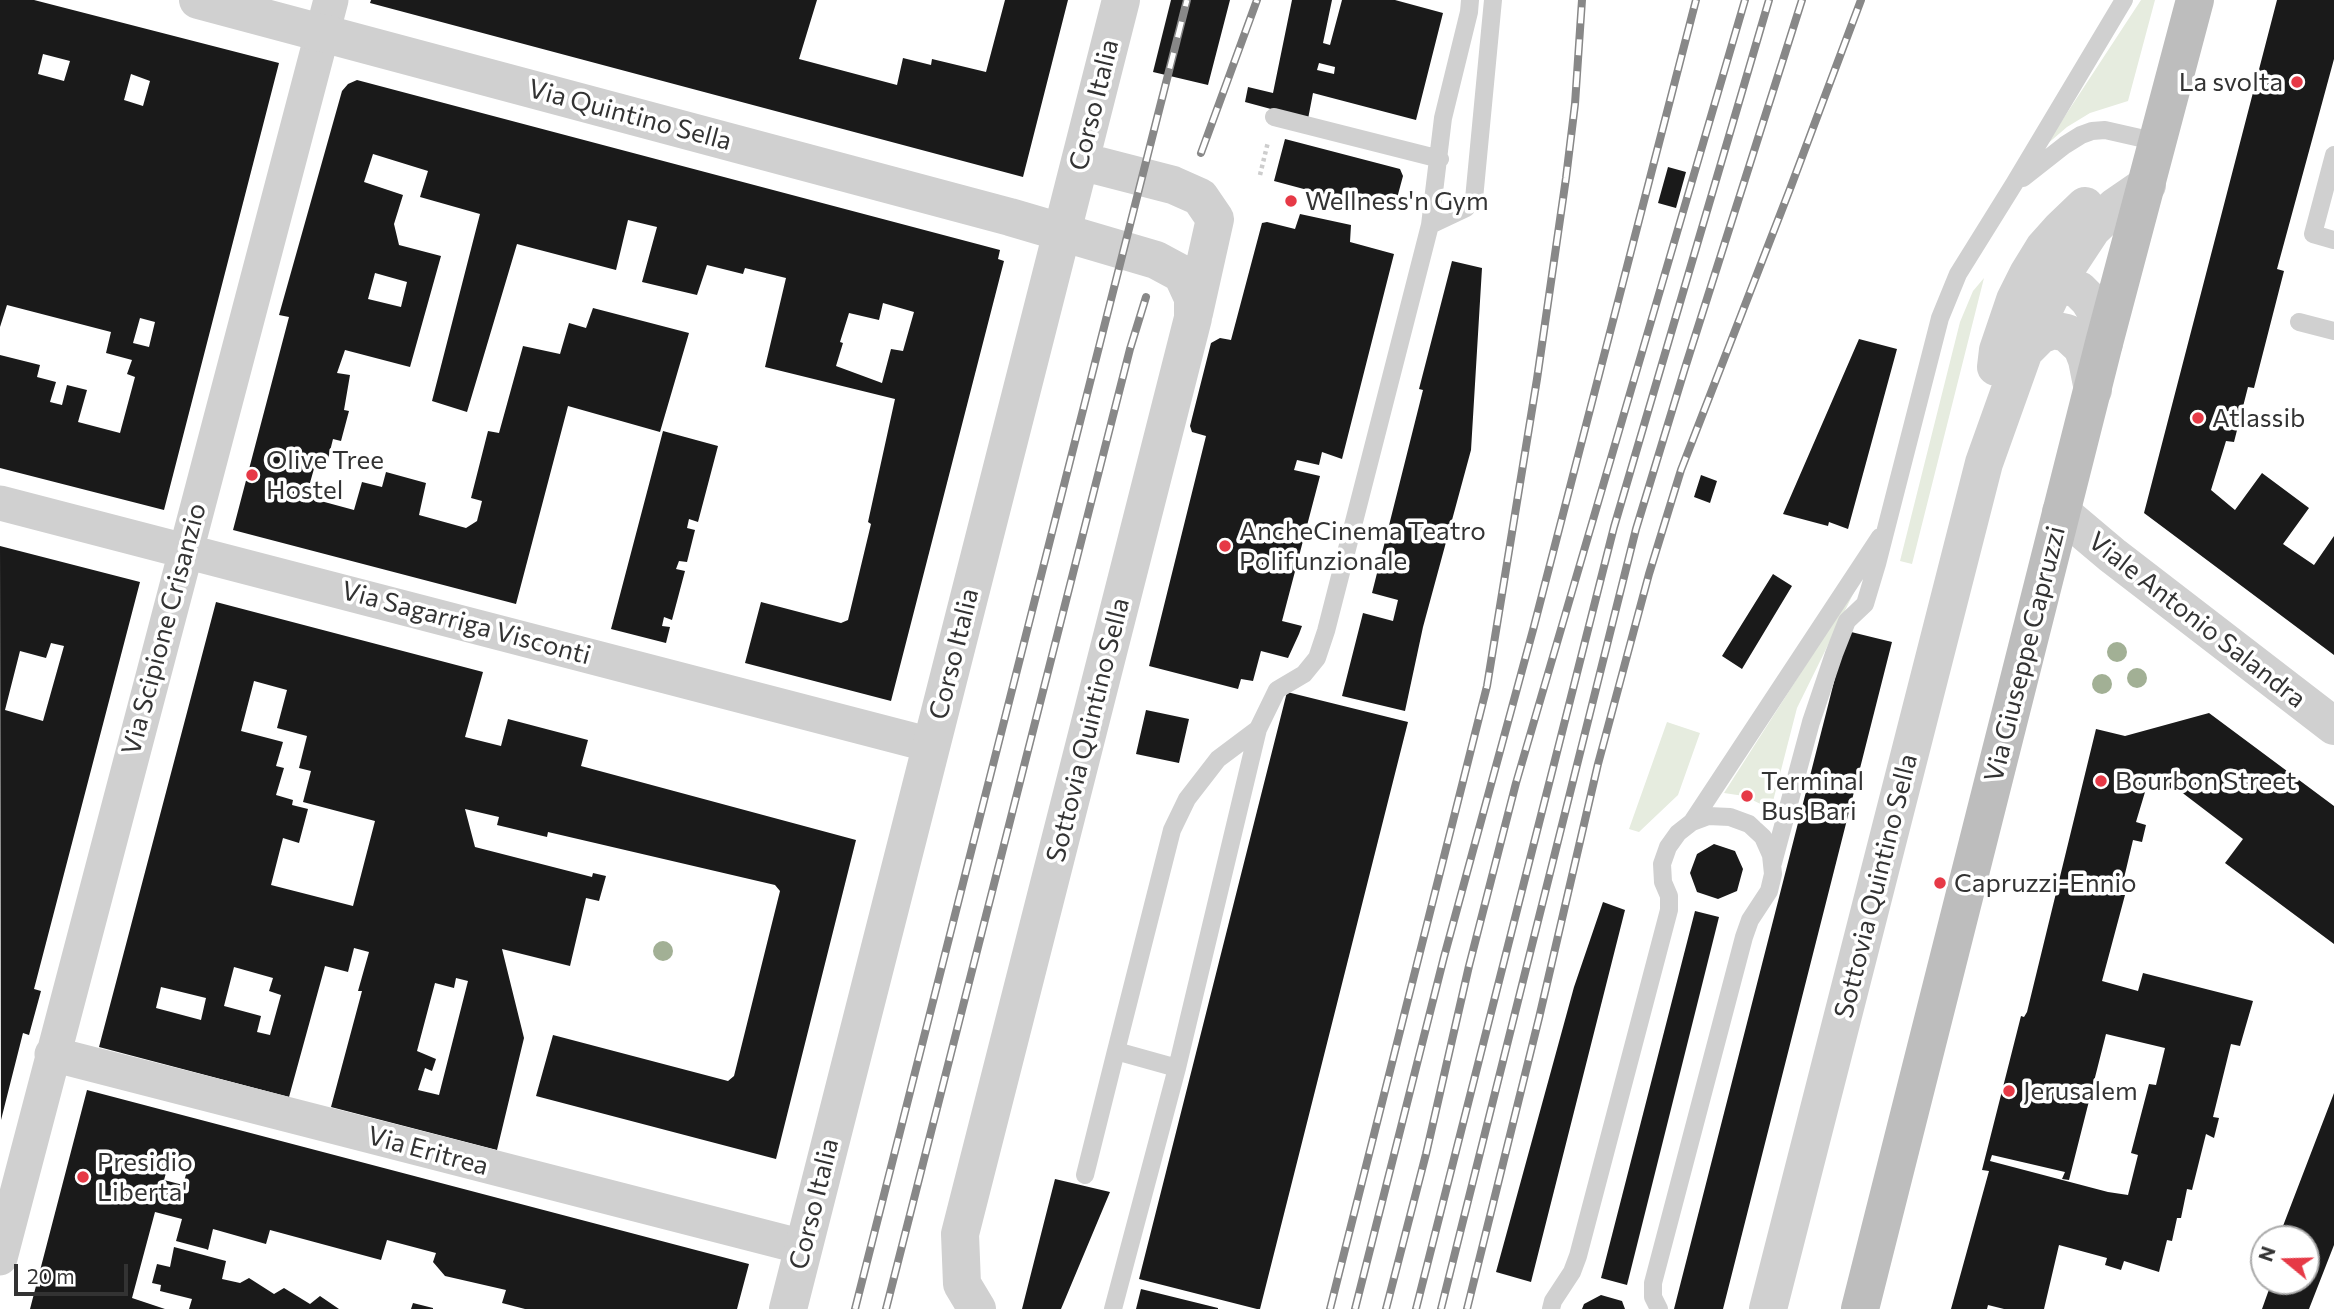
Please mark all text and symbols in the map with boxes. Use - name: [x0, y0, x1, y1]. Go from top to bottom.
- street label: Corso Italia: [1063, 36, 1125, 174]
- place label: La svolta: [2179, 66, 2283, 98]
- street label: Via Quintino Sella: [525, 73, 735, 157]
- marker: La svolta: [2289, 74, 2305, 90]
- place label: Wellness'n Gym: [1305, 185, 1489, 217]
- marker: Wellness'n Gym: [1283, 193, 1299, 209]
- place label: Atlassib: [2212, 402, 2305, 434]
- marker: Atlassib: [2190, 410, 2206, 426]
- place label: Olive Tree Hostel: [266, 444, 384, 505]
- marker: Olive Tree Hostel: [244, 467, 260, 483]
- street label: Via Scipione Crisanzio: [115, 500, 213, 758]
- place label: AncheCinema Teatro Polifunzionale: [1239, 515, 1486, 576]
- street label: Via Giuseppe Capruzzi: [1978, 523, 2072, 785]
- street label: Viale Antonio Salandra: [2082, 526, 2312, 714]
- marker: AncheCinema Teatro Polifunzionale: [1217, 538, 1233, 554]
- street label: Via Sagarriga Visconti: [338, 575, 594, 671]
- street label: Corso Italia: [923, 585, 985, 723]
- street label: Sottovia Quintino Sella: [1040, 595, 1136, 865]
- street label: Sottovia Quintino Sella: [1828, 751, 1924, 1021]
- place label: Terminal Bus Bari: [1761, 765, 1864, 826]
- place label: Bourbon Street: [2115, 765, 2297, 797]
- marker: Bourbon Street: [2093, 773, 2109, 789]
- marker: Terminal Bus Bari: [1739, 788, 1755, 804]
- place label: Capruzzi-Ennio: [1954, 867, 2137, 899]
- marker: Capruzzi-Ennio: [1932, 875, 1948, 891]
- place label: Jerusalem: [2023, 1075, 2138, 1107]
- marker: Jerusalem: [2001, 1083, 2017, 1099]
- street label: Via Eritrea: [364, 1120, 492, 1182]
- street label: Corso Italia: [783, 1135, 845, 1273]
- place label: Presidio Liberta': [97, 1146, 193, 1208]
- marker: Presidio Liberta': [75, 1169, 91, 1185]
- north arrow: [2250, 1225, 2320, 1295]
- text: N: [2253, 1243, 2280, 1264]
- scale bar: [18, 1250, 131, 1294]
- text: 20 m: [27, 1263, 75, 1288]

